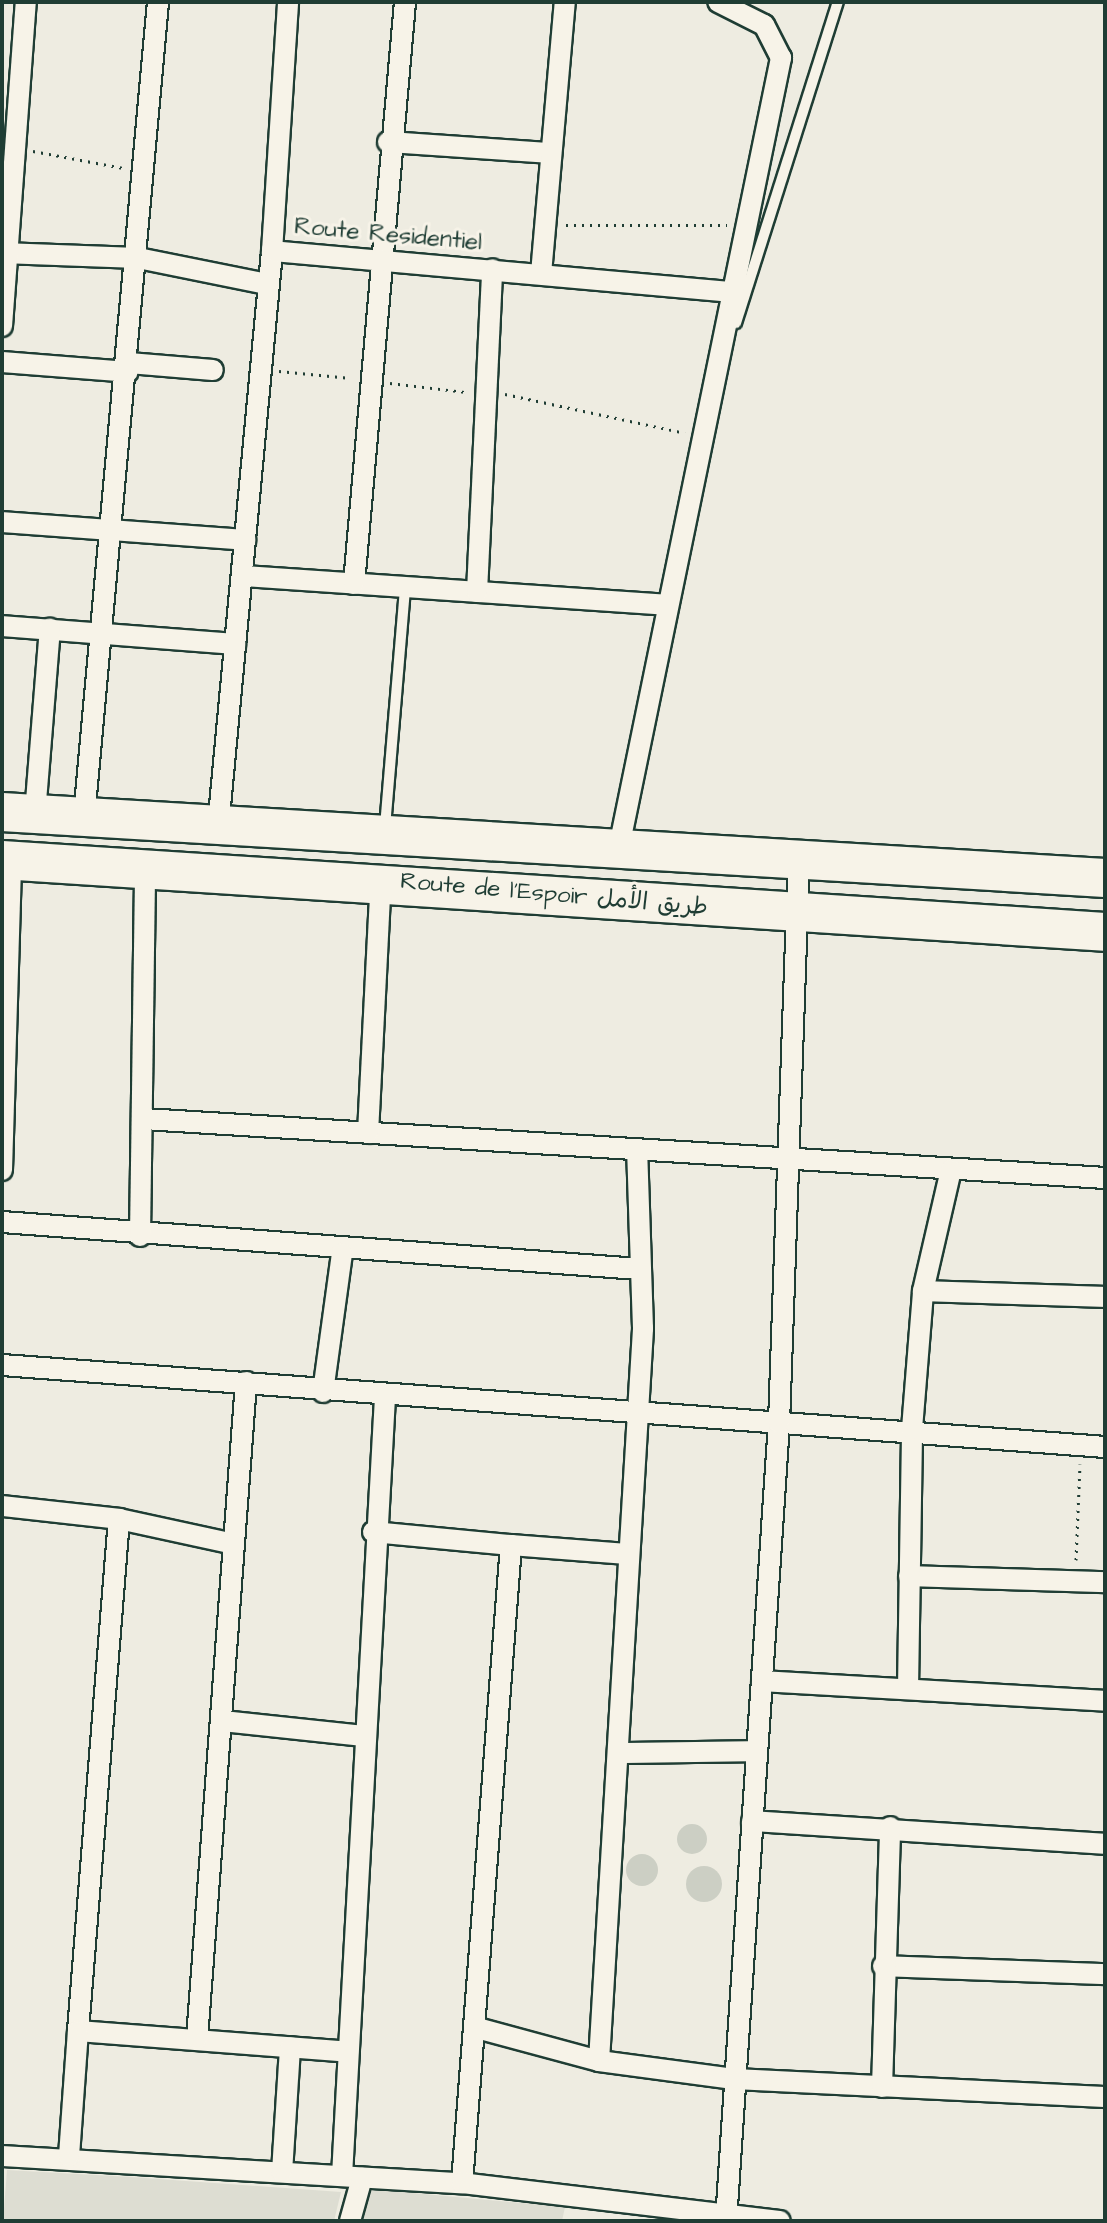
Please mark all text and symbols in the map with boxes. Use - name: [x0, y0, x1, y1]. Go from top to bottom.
- street label: Route Residentiel: [293, 212, 483, 258]
- street label: Route de l’Espoir طريق الأمل: [399, 867, 709, 923]

